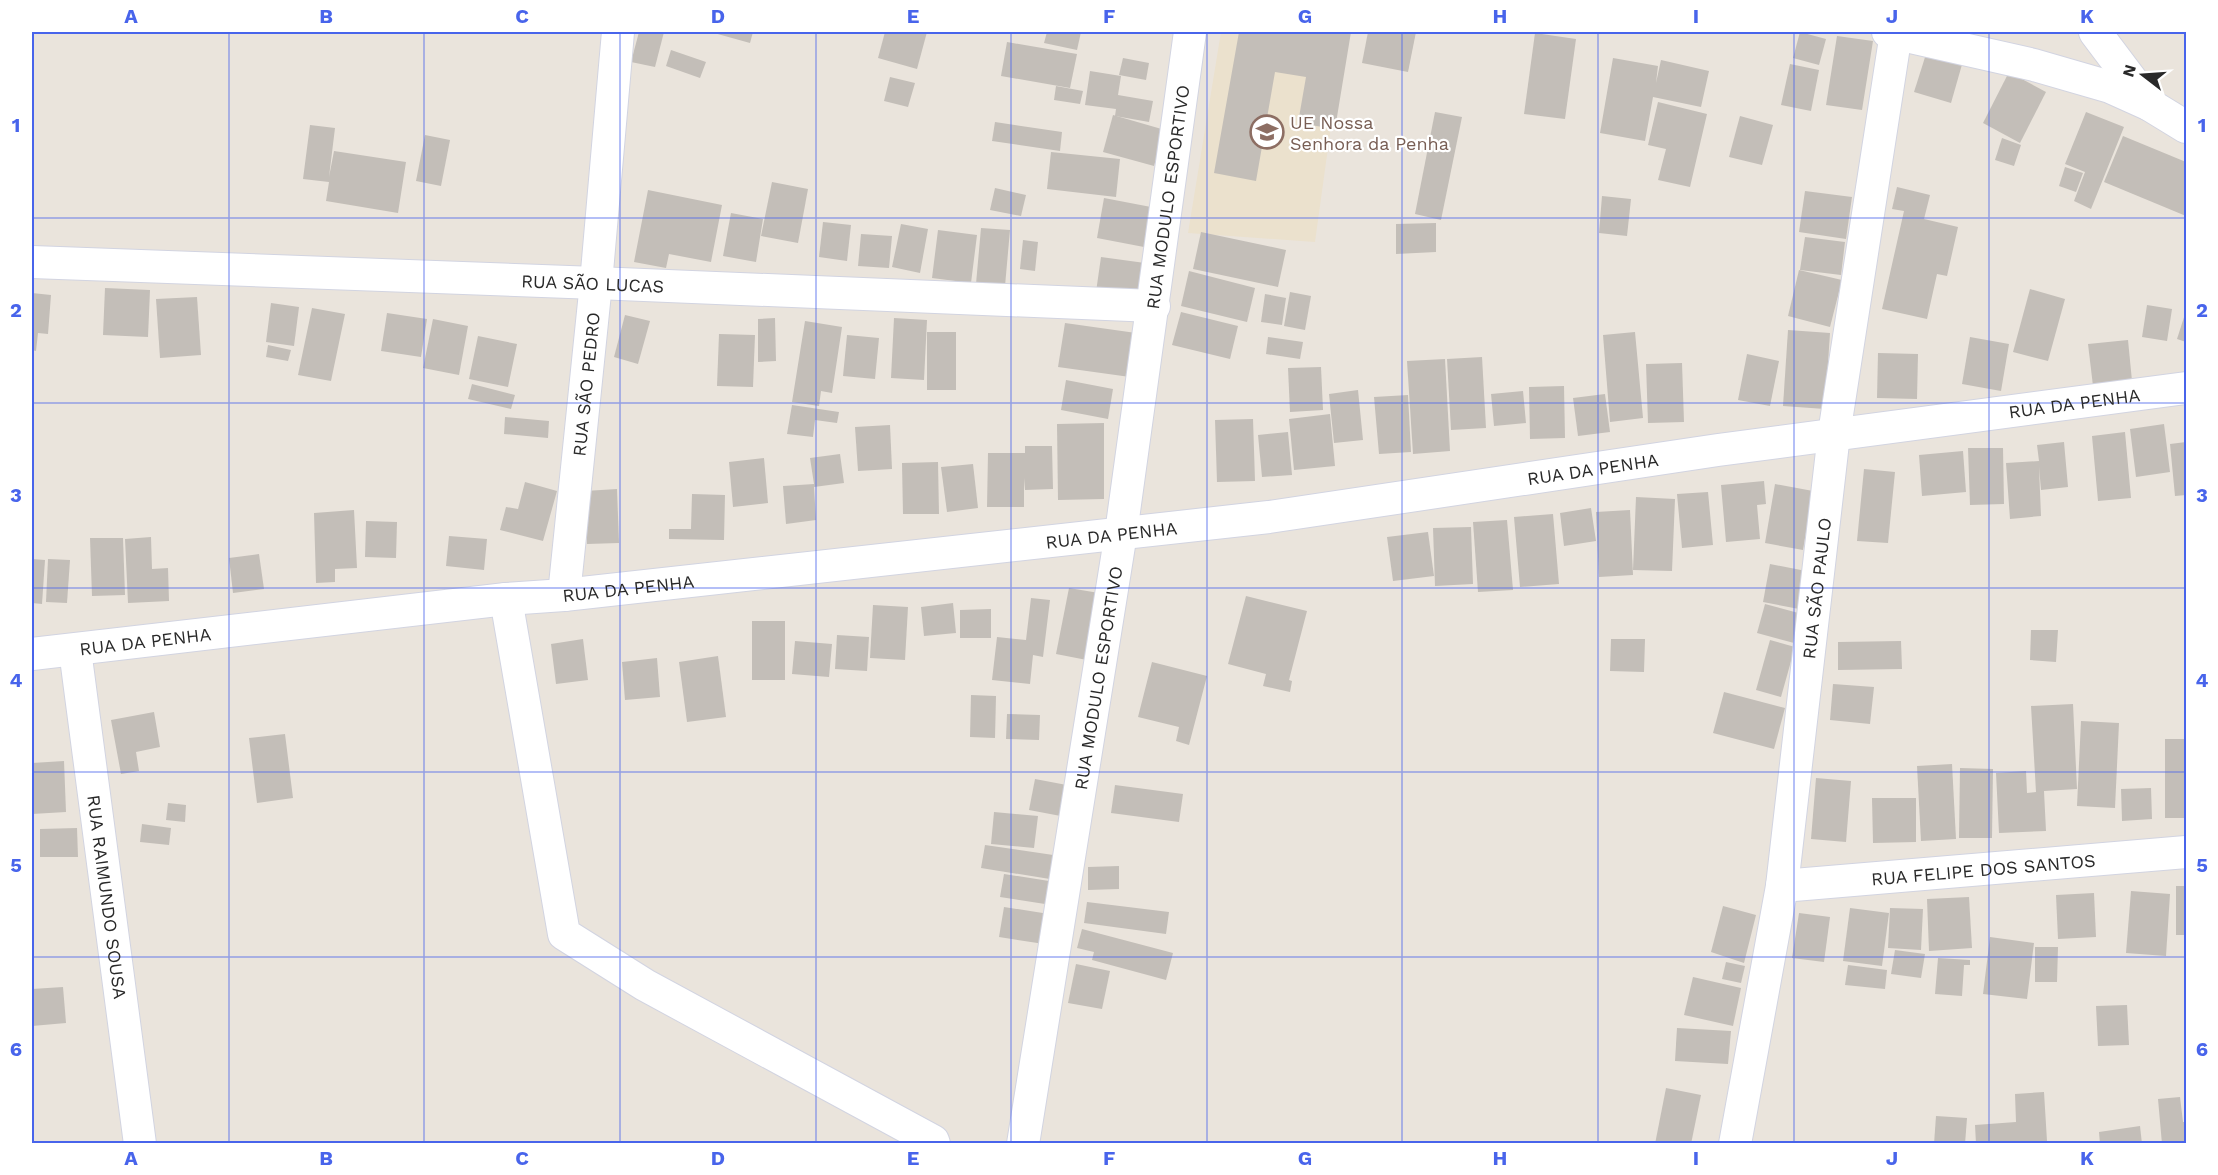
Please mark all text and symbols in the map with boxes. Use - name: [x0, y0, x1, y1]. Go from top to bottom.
- text: A: [124, 4, 138, 28]
- text: B: [319, 4, 333, 28]
- text: C: [515, 4, 529, 28]
- text: D: [711, 4, 725, 28]
- text: E: [907, 4, 919, 28]
- text: F: [1103, 4, 1115, 28]
- text: G: [1298, 4, 1312, 28]
- text: H: [1493, 4, 1507, 28]
- text: I: [1693, 4, 1699, 28]
- text: J: [1886, 4, 1898, 28]
- text: K: [2080, 4, 2094, 28]
- north arrow: [2113, 45, 2173, 105]
- text: N: [2118, 62, 2140, 79]
- street label: RUA MODULO ESPORTIVO: [1141, 83, 1193, 311]
- place label: UE Nossa Senhora da Penha: [1290, 112, 1449, 154]
- text: 1: [12, 113, 20, 137]
- text: 1: [2198, 113, 2206, 137]
- school or university icon: UE Nossa Senhora da Penha: [1249, 114, 1285, 150]
- street label: RUA SÃO LUCAS: [521, 270, 664, 296]
- text: 2: [10, 298, 22, 322]
- text: 2: [2196, 298, 2208, 322]
- street label: RUA SÃO PEDRO: [568, 311, 603, 457]
- street label: RUA DA PENHA: [2007, 384, 2141, 422]
- street label: RUA DA PENHA: [1526, 449, 1660, 489]
- text: 3: [10, 483, 22, 507]
- text: 3: [2196, 483, 2208, 507]
- street label: RUA SÃO PAULO: [1798, 516, 1835, 660]
- street label: RUA DA PENHA: [1044, 517, 1178, 552]
- street label: RUA MODULO ESPORTIVO: [1069, 565, 1126, 791]
- street label: RUA DA PENHA: [561, 570, 695, 606]
- street label: RUA DA PENHA: [78, 623, 212, 659]
- text: 4: [10, 668, 23, 692]
- text: 4: [2196, 668, 2209, 692]
- street label: RUA RAIMUNDO SOUSA: [84, 793, 131, 1000]
- street label: RUA FELIPE DOS SANTOS: [1870, 849, 2096, 889]
- text: 5: [10, 853, 22, 877]
- text: 5: [2196, 853, 2208, 877]
- text: 6: [10, 1037, 22, 1061]
- text: 6: [2196, 1037, 2208, 1061]
- text: A: [124, 1146, 138, 1170]
- text: B: [319, 1146, 333, 1170]
- text: C: [515, 1146, 529, 1170]
- text: D: [711, 1146, 725, 1170]
- text: E: [907, 1146, 919, 1170]
- text: F: [1103, 1146, 1115, 1170]
- text: G: [1298, 1146, 1312, 1170]
- text: H: [1493, 1146, 1507, 1170]
- text: I: [1693, 1146, 1699, 1170]
- text: J: [1886, 1146, 1898, 1170]
- text: K: [2080, 1146, 2094, 1170]

